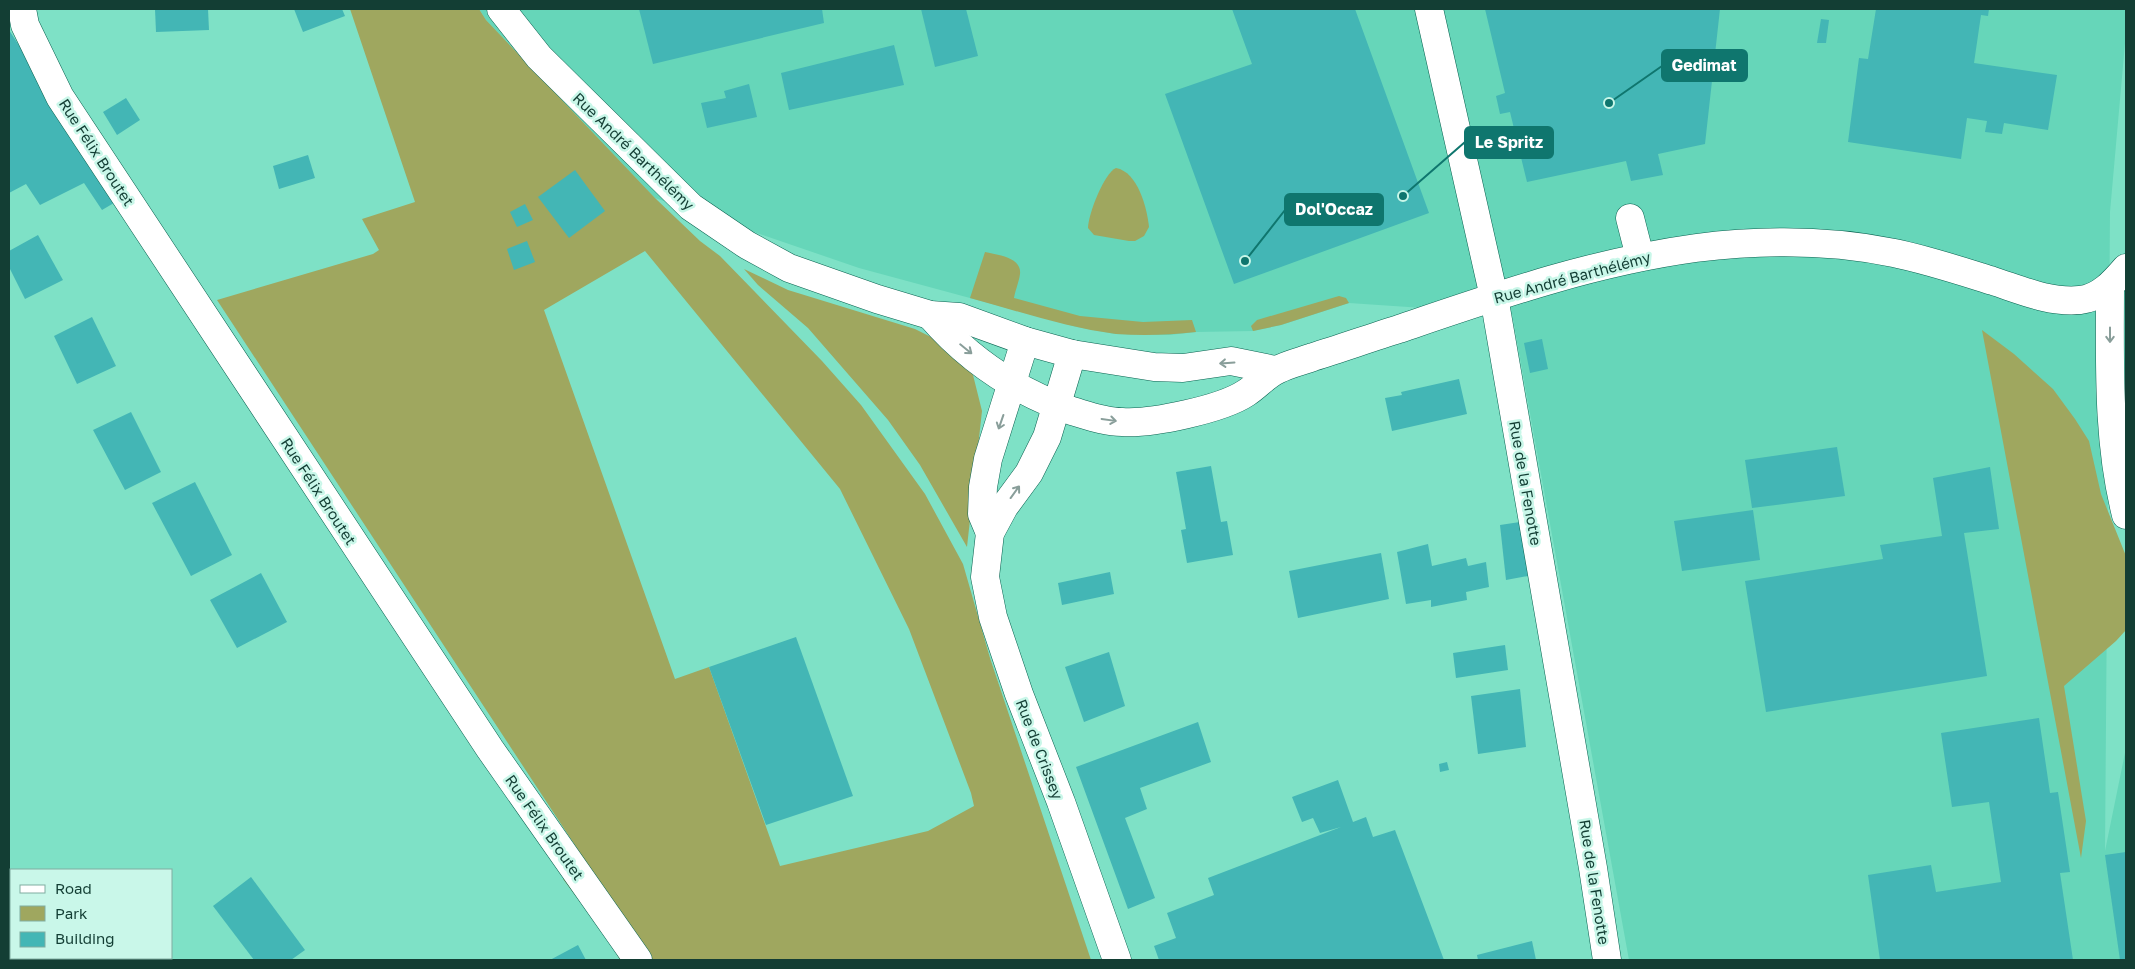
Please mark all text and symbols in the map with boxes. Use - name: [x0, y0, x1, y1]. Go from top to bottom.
- callout: Gedimat: [1662, 50, 1747, 81]
- text: Gedimat: [1671, 55, 1737, 75]
- street label: Rue André Barthélémy: [570, 88, 699, 214]
- street label: Rue Félix Broutet: [56, 95, 138, 209]
- callout: Le Spritz: [1465, 127, 1553, 158]
- text: Le Spritz: [1475, 132, 1543, 152]
- callout: Dol'Occaz: [1285, 194, 1383, 225]
- text: Dol'Occaz: [1295, 199, 1373, 219]
- street label: Rue André Barthélémy: [1492, 247, 1653, 307]
- one-way arrow: [2105, 327, 2115, 343]
- one-way arrow: [959, 343, 972, 354]
- one-way arrow: [1220, 358, 1236, 368]
- one-way arrow: [995, 413, 1005, 429]
- one-way arrow: [1101, 416, 1117, 426]
- street label: Rue de la Fenotte: [1506, 419, 1546, 547]
- street label: Rue Félix Broutet: [278, 434, 360, 548]
- one-way arrow: [1010, 485, 1020, 499]
- street label: Rue de Crissey: [1013, 696, 1068, 802]
- street label: Rue Félix Broutet: [502, 771, 588, 883]
- street label: Rue de la Fenotte: [1576, 818, 1614, 946]
- legend: [10, 869, 172, 959]
- text: Road: [55, 879, 92, 897]
- text: Park: [55, 904, 88, 922]
- text: Building: [55, 929, 115, 947]

